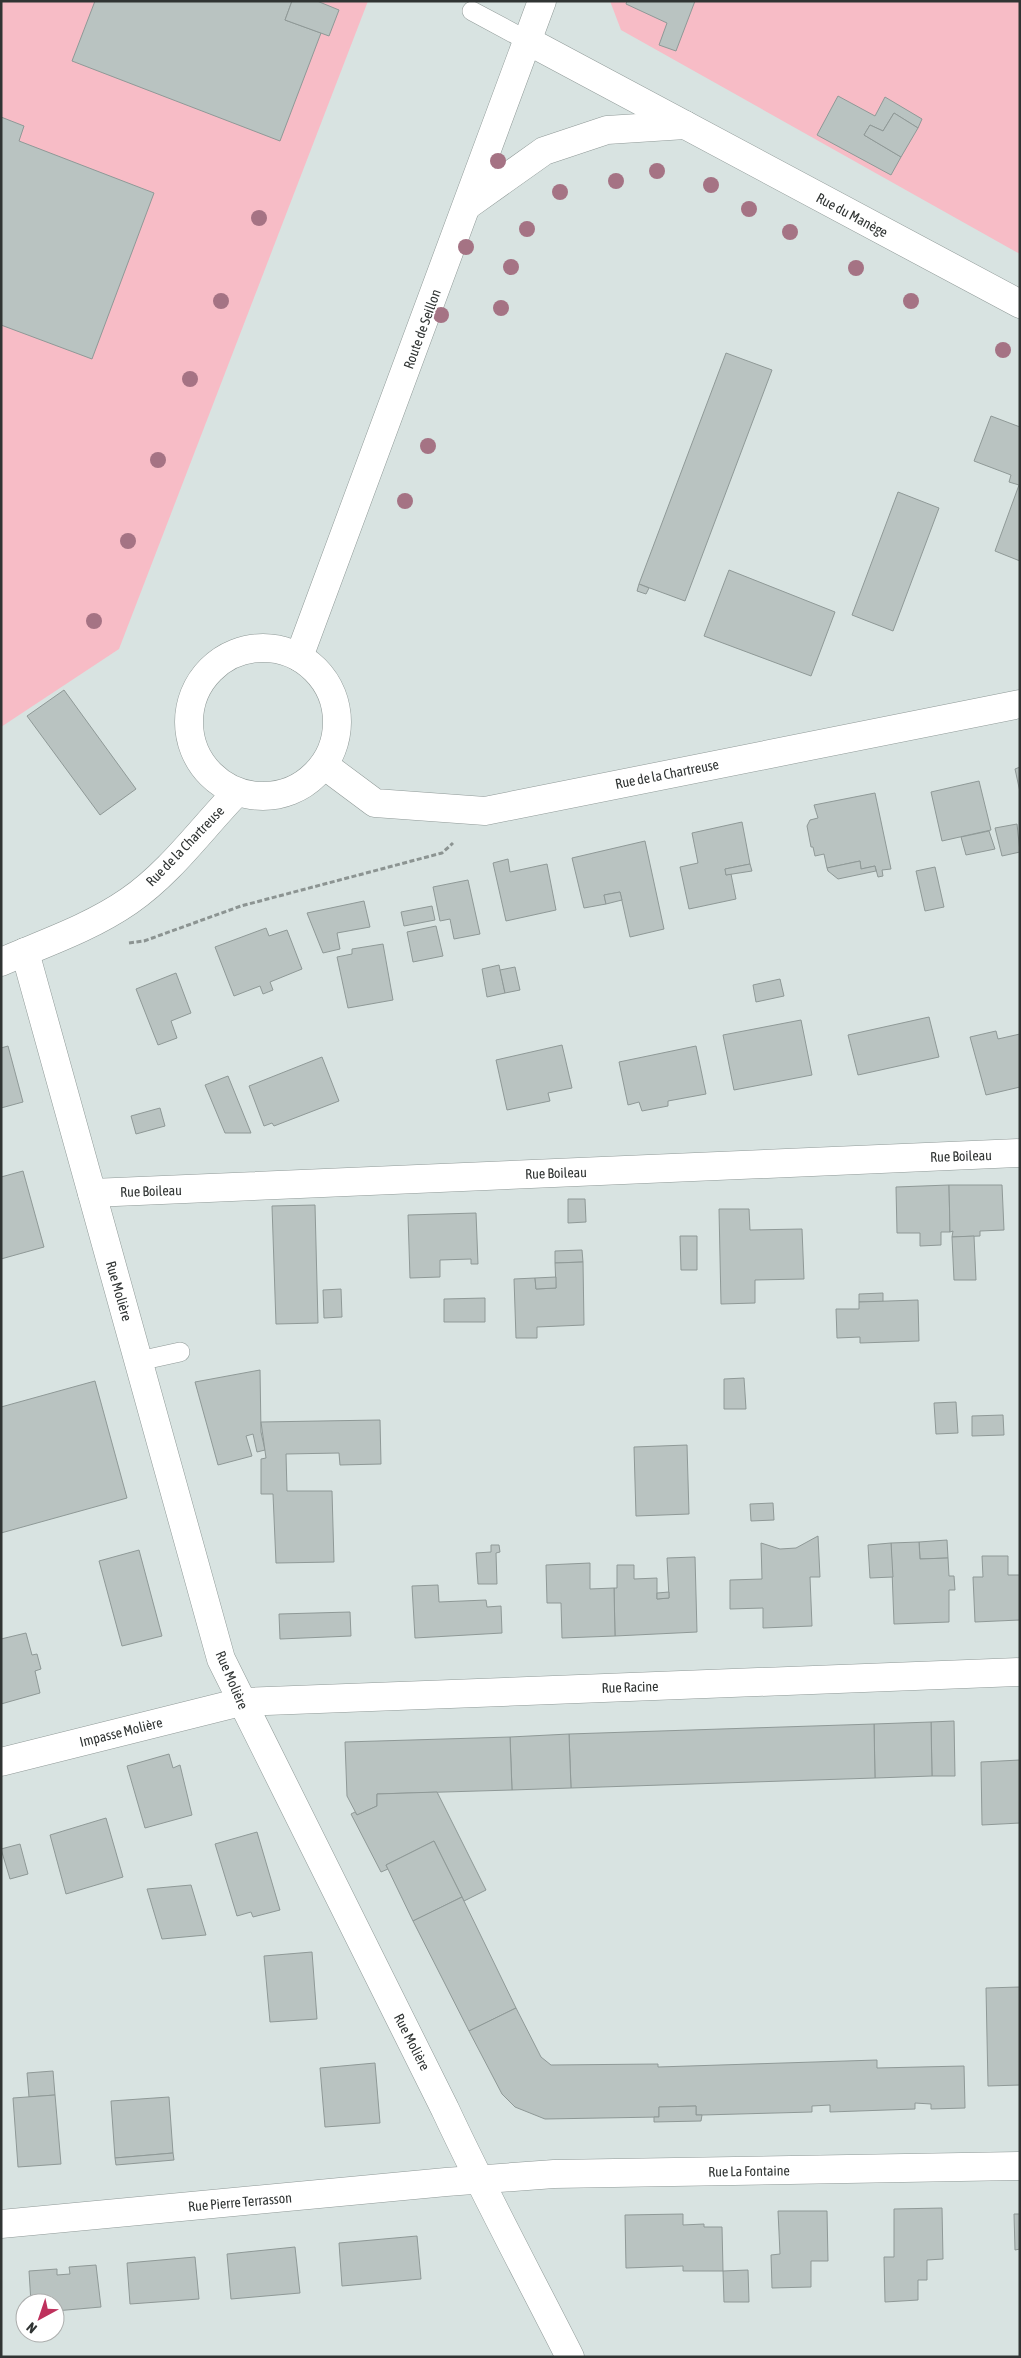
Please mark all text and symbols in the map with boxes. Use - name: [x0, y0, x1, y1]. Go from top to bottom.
- street label: Rue du Manège: [814, 190, 890, 240]
- street label: Route de Seillon: [400, 287, 444, 371]
- street label: Rue de la Chartreuse: [614, 756, 720, 792]
- street label: Rue de la Chartreuse: [143, 803, 227, 889]
- street label: Rue Boileau: [930, 1147, 992, 1165]
- street label: Rue Boileau: [525, 1164, 587, 1182]
- street label: Rue Boileau: [120, 1182, 182, 1200]
- street label: Rue Molière: [103, 1259, 135, 1323]
- street label: Rue Molière: [213, 1648, 251, 1712]
- street label: Rue Racine: [601, 1678, 659, 1696]
- street label: Impasse Molière: [78, 1714, 164, 1750]
- street label: Rue Molière: [391, 2011, 433, 2073]
- street label: Rue La Fontaine: [708, 2162, 790, 2180]
- street label: Rue Pierre Terrasson: [187, 2189, 293, 2215]
- north arrow: [15, 2293, 65, 2343]
- text: N: [23, 2319, 40, 2337]

